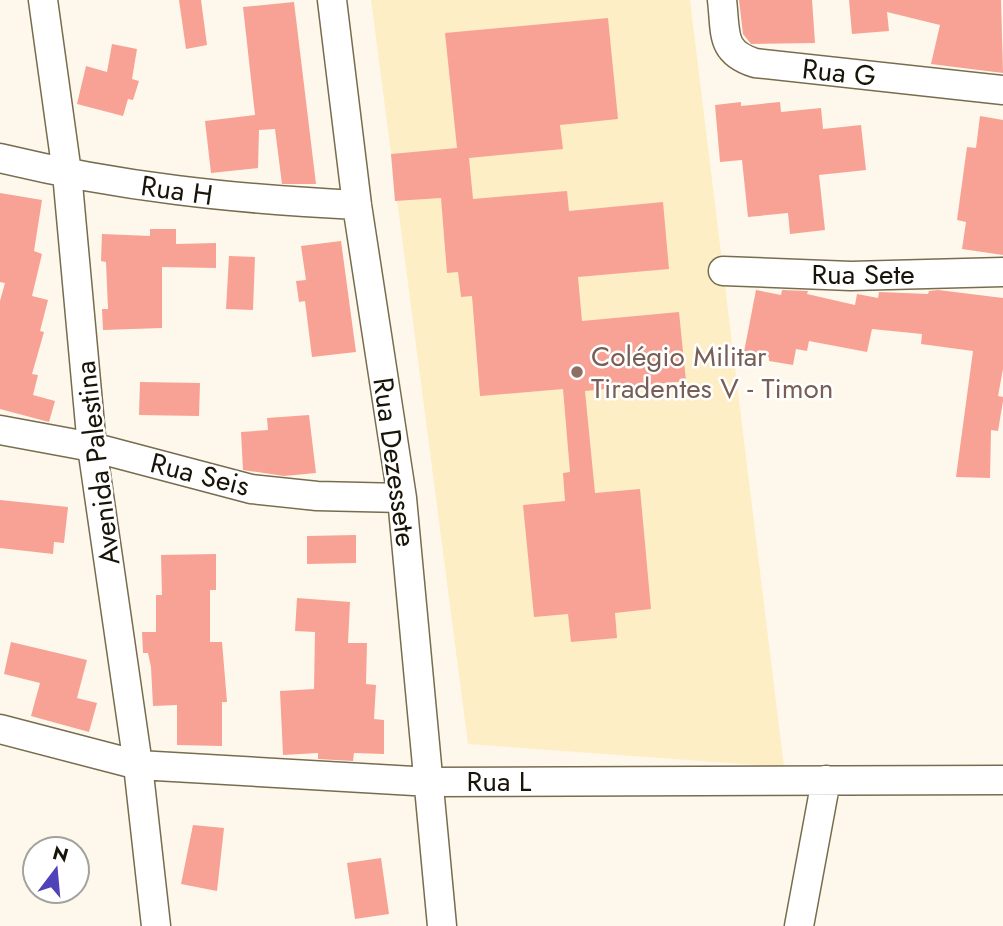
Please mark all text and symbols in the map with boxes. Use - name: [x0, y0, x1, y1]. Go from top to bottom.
- street label: Rua G: [800, 48, 878, 97]
- street label: Rua H: [138, 165, 216, 216]
- street label: Rua Sete: [811, 254, 915, 295]
- place label: Colégio Militar Tiradentes V - Timon: [591, 336, 834, 409]
- street label: Avenida Palestina: [65, 358, 130, 567]
- marker: Colégio Militar Tiradentes V - Timon: [569, 364, 585, 380]
- street label: Rua Dezessete: [362, 375, 427, 549]
- street label: Rua Seis: [146, 442, 254, 507]
- street label: Rua L: [467, 761, 532, 802]
- north arrow: [21, 835, 91, 905]
- text: N: [50, 839, 72, 869]

